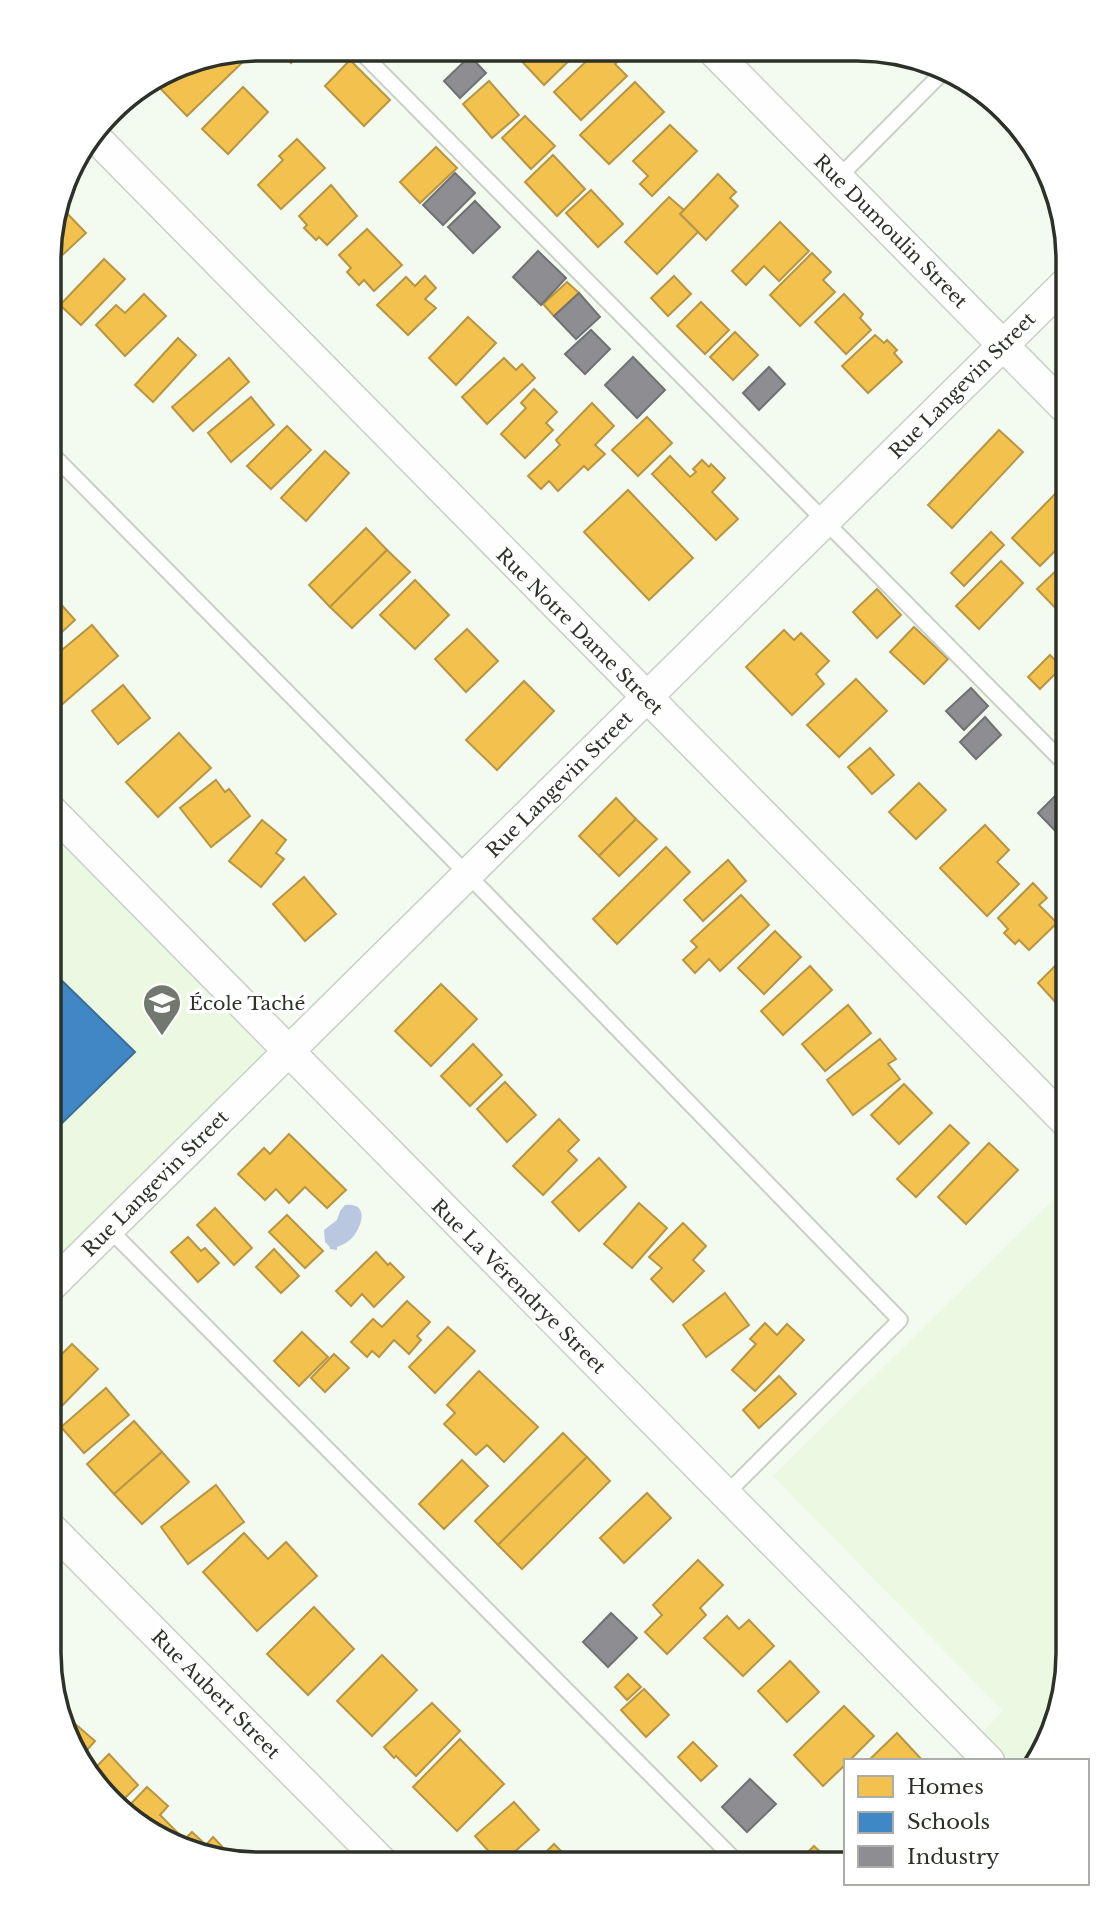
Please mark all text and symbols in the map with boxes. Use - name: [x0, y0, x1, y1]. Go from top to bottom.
- street label: Rue Dumoulin Street: [809, 150, 973, 313]
- street label: Rue Langevin Street: [885, 307, 1041, 463]
- street label: Rue Notre Dame Street: [491, 543, 668, 720]
- street label: Rue Langevin Street: [482, 706, 638, 862]
- school or university icon: École Taché: [141, 982, 183, 1037]
- place label: École Taché: [189, 992, 305, 1015]
- street label: Rue Langevin Street: [78, 1105, 234, 1261]
- street label: Rue La Vérendrye Street: [427, 1194, 611, 1379]
- street label: Rue Aubert Street: [146, 1625, 285, 1764]
- legend: [844, 1759, 1089, 1885]
- text: Homes: [907, 1774, 984, 1800]
- text: Schools: [907, 1809, 990, 1835]
- text: Industry: [907, 1844, 1000, 1870]

